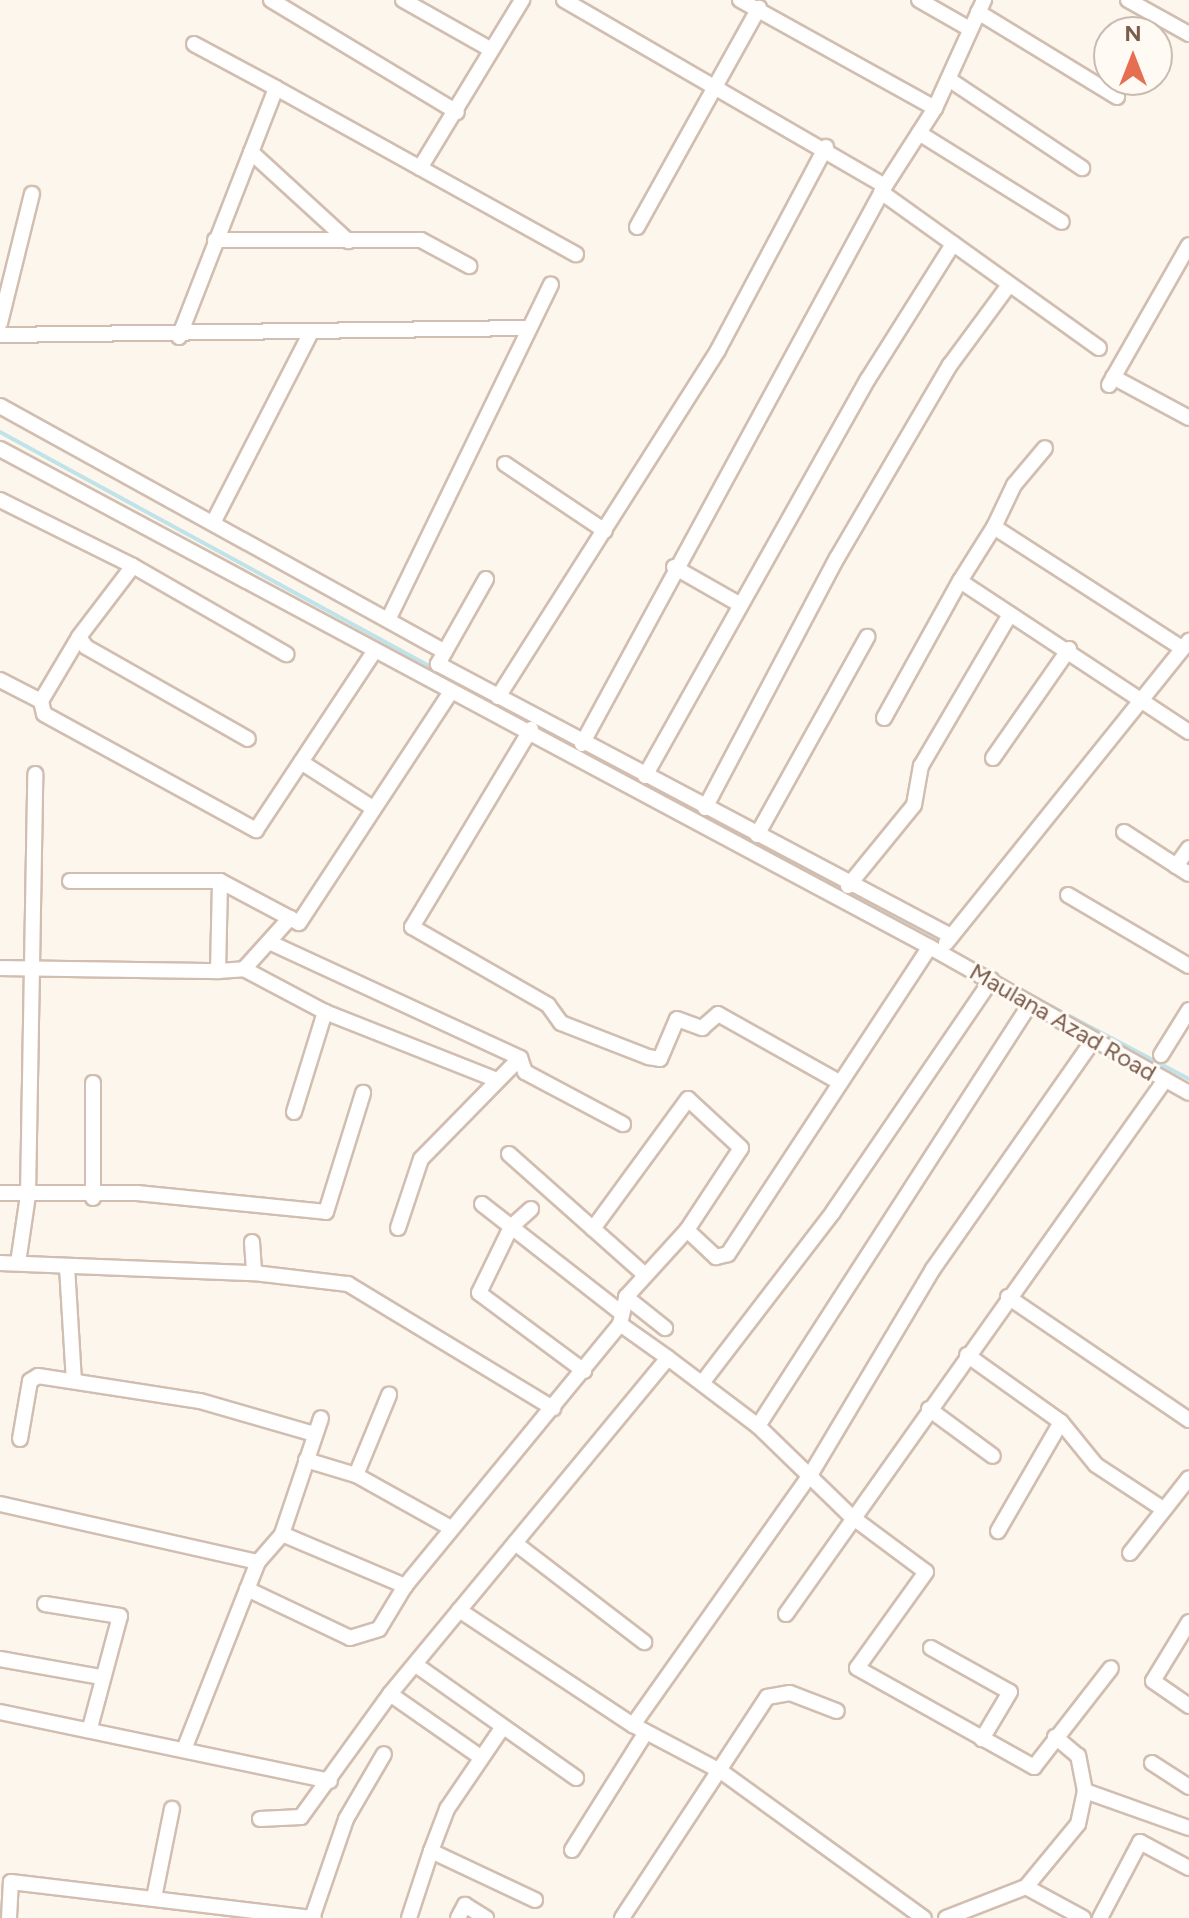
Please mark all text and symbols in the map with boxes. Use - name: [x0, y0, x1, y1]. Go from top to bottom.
- north arrow: [1093, 16, 1173, 96]
- text: N: [1124, 20, 1142, 47]
- street label: Maulana Azad Road: [965, 957, 1161, 1087]

